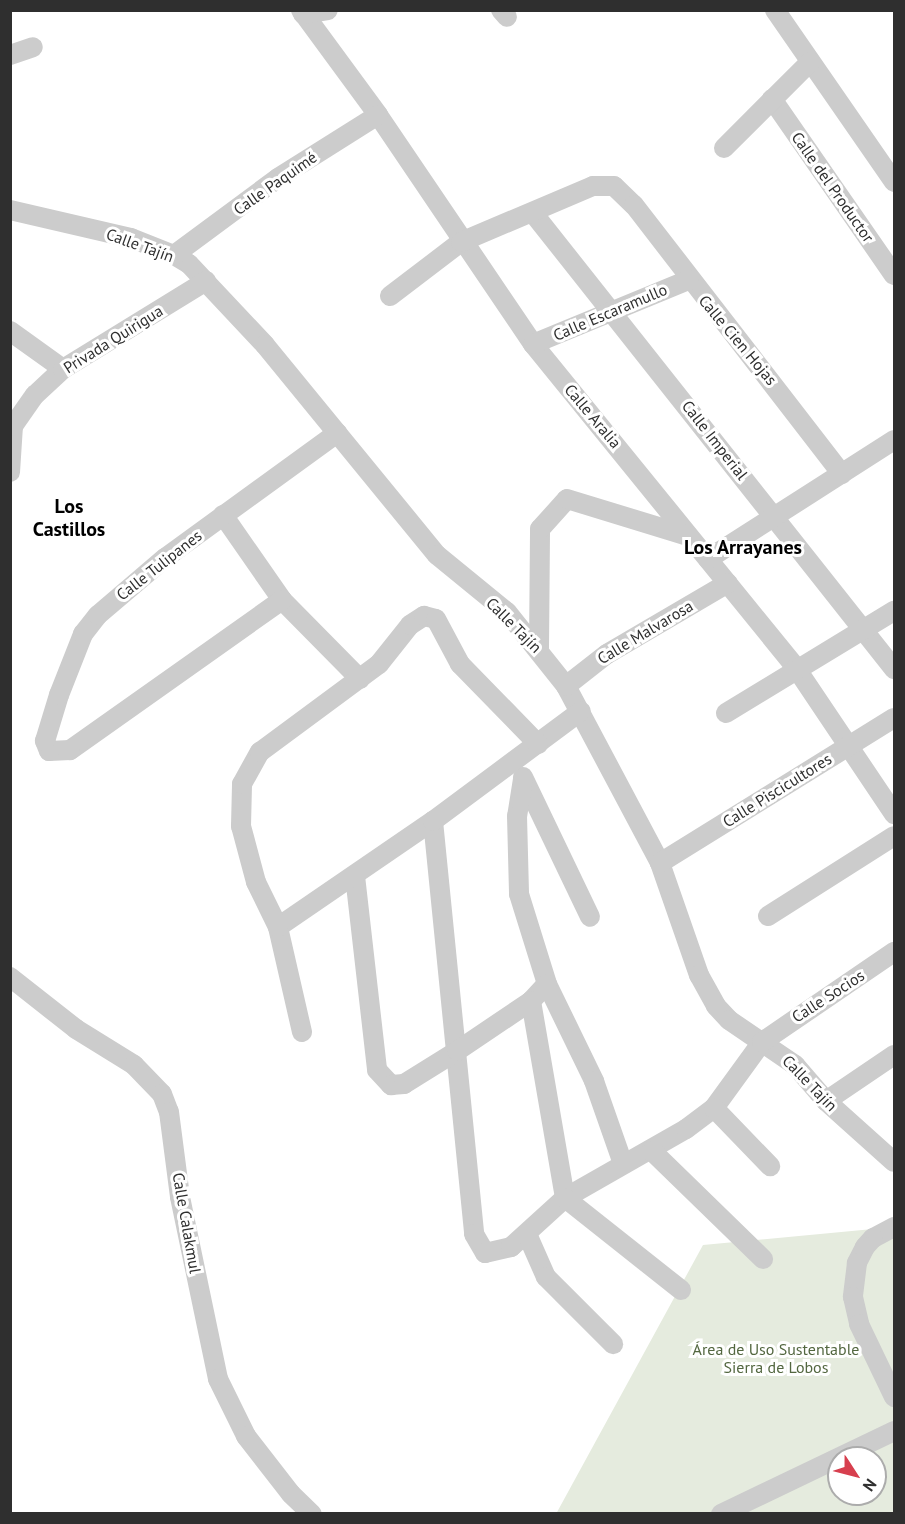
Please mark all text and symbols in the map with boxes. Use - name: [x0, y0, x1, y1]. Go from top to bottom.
- street label: Calle del Productor: [788, 128, 878, 246]
- street label: Calle Paquimé: [230, 147, 320, 219]
- street label: Calle Tajín: [103, 224, 177, 266]
- street label: Calle Escaramullo: [550, 279, 670, 345]
- street label: Calle Cien Hojas: [695, 291, 781, 389]
- street label: Privada Quirigua: [60, 301, 166, 377]
- street label: Calle Aralia: [561, 380, 625, 452]
- street label: Calle Imperial: [678, 397, 752, 483]
- district label: Los Castillos: [33, 494, 105, 541]
- street label: Calle Tulipanes: [112, 526, 206, 604]
- district label: Los Arrayanes: [684, 535, 802, 559]
- street label: Calle Tajín: [482, 593, 546, 657]
- street label: Calle Malvarosa: [594, 596, 696, 668]
- street label: Calle Piscicultores: [719, 749, 835, 831]
- street label: Calle Socios: [788, 966, 868, 1026]
- street label: Calle Tajín: [778, 1051, 842, 1115]
- street label: Calle Calakmul: [169, 1171, 205, 1275]
- park label: Área de Uso Sustentable Sierra de Lobos: [693, 1339, 859, 1377]
- north arrow: [827, 1446, 887, 1506]
- text: N: [859, 1475, 881, 1496]

